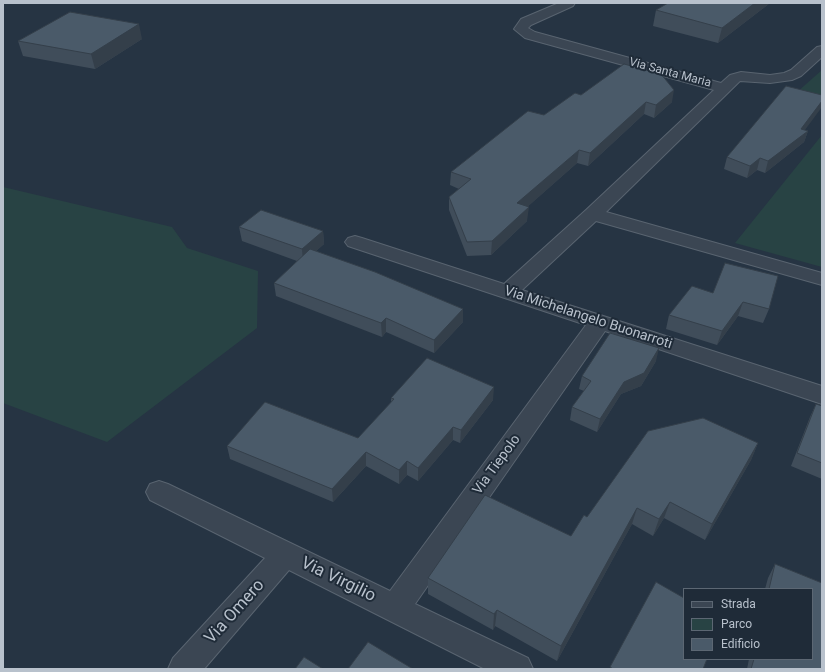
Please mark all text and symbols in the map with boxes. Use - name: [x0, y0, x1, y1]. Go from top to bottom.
- street label: Via Santa Maria: [627, 55, 713, 91]
- street label: Via Michelangelo Buonarroti: [502, 283, 674, 353]
- street label: Via Tiepolo: [470, 432, 524, 498]
- street label: Via Virgilio: [297, 553, 379, 607]
- street label: Via Omero: [201, 576, 269, 648]
- legend: [683, 588, 813, 660]
- text: Strada: [721, 597, 756, 611]
- text: Parco: [721, 617, 752, 631]
- text: Edificio: [721, 637, 760, 651]

